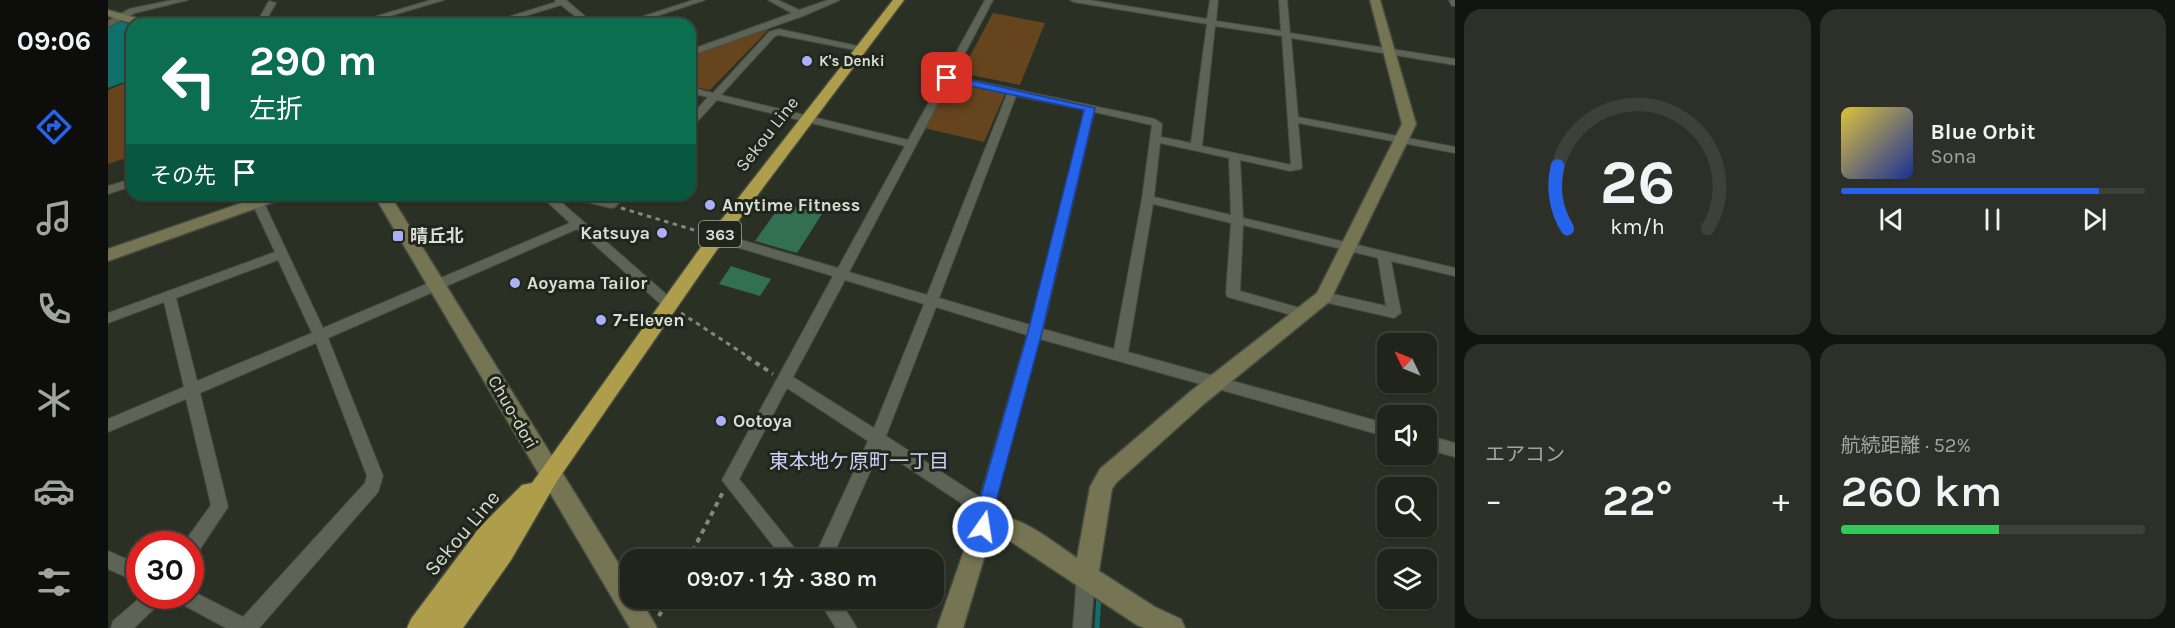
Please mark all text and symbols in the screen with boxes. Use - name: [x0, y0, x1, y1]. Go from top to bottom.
- text: 09:06: [17, 25, 91, 57]
- text: 290 m: [249, 36, 377, 86]
- icon: left: [150, 42, 228, 120]
- place label: K's Denki: [819, 52, 885, 70]
- pin: [921, 52, 972, 103]
- marker: K's Denki: [800, 54, 814, 68]
- icon: arrive: [930, 61, 963, 94]
- street label: Sekou Line: [731, 92, 803, 176]
- text: 左折: [249, 93, 303, 125]
- icon: directions: [33, 106, 75, 148]
- text: Blue Orbit: [1931, 119, 2036, 145]
- text: Sona: [1931, 145, 1977, 168]
- text: 26: [1599, 146, 1675, 219]
- icon: arrive: [228, 156, 261, 189]
- text: その先: [150, 163, 216, 189]
- place label: Anytime Fitness: [722, 194, 860, 216]
- icon: music: [33, 197, 75, 239]
- marker: Anytime Fitness: [703, 198, 717, 212]
- icon: previous: [1875, 203, 1908, 236]
- icon: pause: [1976, 203, 2009, 236]
- icon: next: [2078, 203, 2111, 236]
- text: km/h: [1610, 214, 1664, 239]
- road number: 363: [699, 221, 741, 247]
- place label: Katsuya: [580, 222, 650, 244]
- place label: 晴丘北: [410, 225, 464, 247]
- marker: Katsuya: [655, 226, 669, 240]
- marker: 晴丘北: [391, 229, 405, 243]
- place label: Aoyama Tailor: [527, 272, 647, 294]
- marker: Aoyama Tailor: [508, 276, 522, 290]
- icon: phone: [33, 288, 75, 330]
- place label: 7-Eleven: [613, 309, 684, 331]
- marker: 7-Eleven: [594, 313, 608, 327]
- north arrow: [1377, 333, 1437, 393]
- map controls: [1377, 333, 1437, 609]
- street label: Chuo-dori: [483, 371, 543, 453]
- icon: climate: [33, 379, 75, 421]
- button: sound: [1377, 405, 1437, 465]
- place label: Ootoya: [733, 410, 792, 432]
- marker: Ootoya: [714, 414, 728, 428]
- text: 航続距離 · 52%: [1841, 434, 1971, 457]
- text: エアコン: [1485, 443, 1565, 466]
- district label: 東本地ケ原町一丁目: [769, 450, 949, 473]
- text: 260 km: [1841, 465, 2002, 517]
- icon: car: [33, 470, 75, 512]
- text: 22°: [1602, 474, 1673, 526]
- button: search: [1377, 477, 1437, 537]
- text: −: [1485, 481, 1502, 519]
- text: +: [1772, 481, 1789, 519]
- street label: Sekou Line: [419, 485, 505, 581]
- position arrow: [951, 495, 1015, 559]
- speed limit sign: 30: [126, 531, 204, 609]
- button: layers: [1377, 549, 1437, 609]
- icon: filters: [33, 561, 75, 603]
- text: 09:07 · 1 分 · 380 m: [687, 566, 877, 592]

